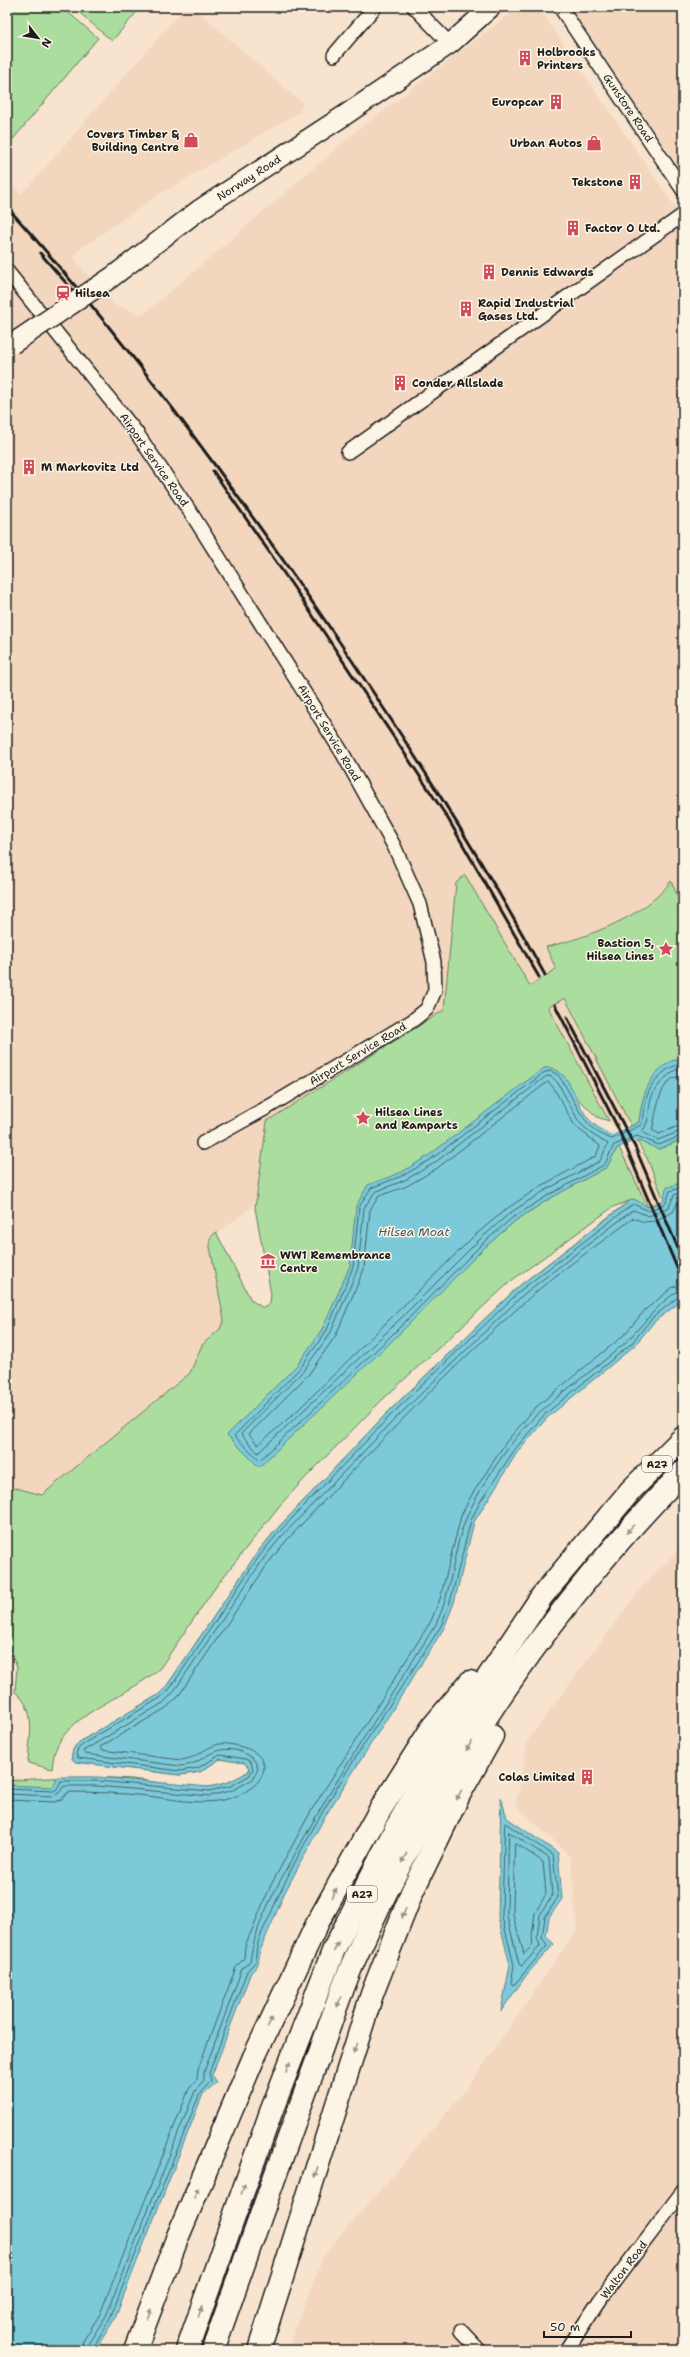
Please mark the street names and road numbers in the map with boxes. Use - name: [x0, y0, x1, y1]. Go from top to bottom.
- street label: Gunstore Road: [599, 71, 657, 145]
- street label: Norway Road: [214, 152, 284, 204]
- street label: Airport Service Road: [116, 410, 192, 510]
- street label: Airport Service Road: [294, 682, 364, 784]
- street label: Airport Service Road: [307, 1019, 409, 1089]
- road number: A27: [642, 1456, 672, 1472]
- road number: A27: [347, 1886, 377, 1902]
- street label: Walton Road: [597, 2238, 651, 2302]

